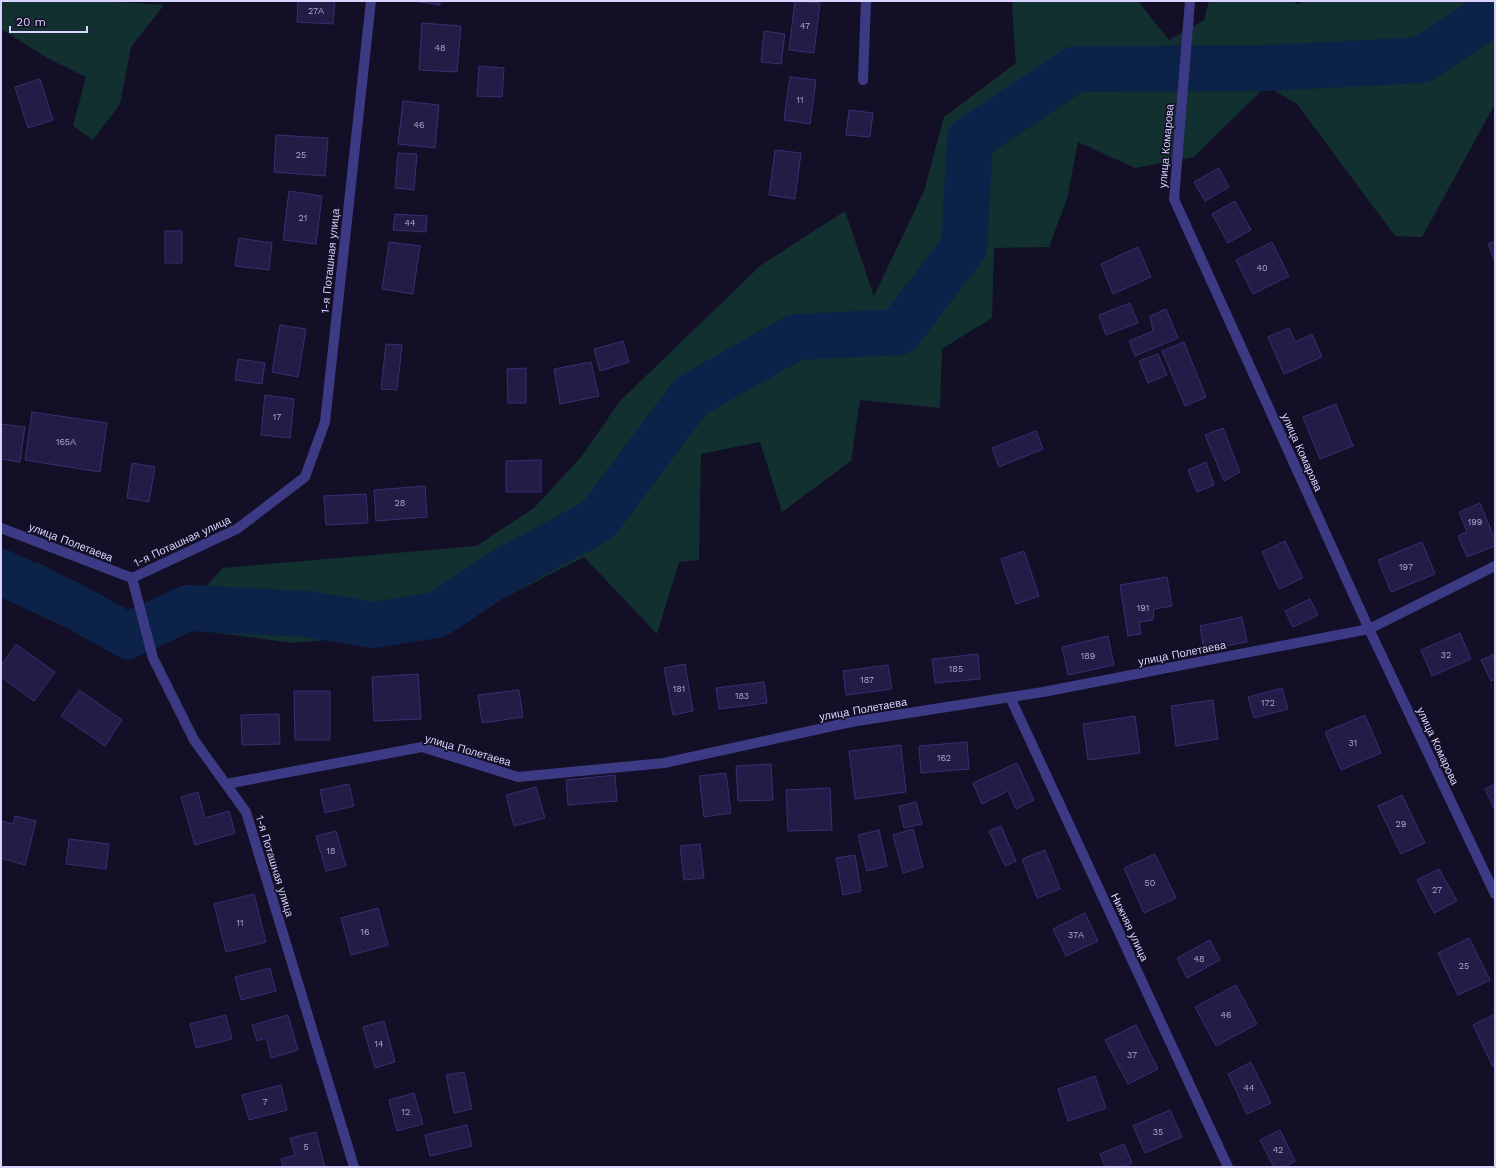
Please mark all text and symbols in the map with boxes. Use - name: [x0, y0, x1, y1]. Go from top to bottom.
- house number: 27А: [308, 6, 324, 16]
- scale bar: [10, 8, 87, 34]
- text: 20 m: [16, 15, 46, 29]
- house number: 47: [800, 21, 810, 31]
- house number: 48: [434, 43, 446, 53]
- house number: 11: [796, 95, 804, 105]
- street label: улица Комарова: [1156, 103, 1177, 189]
- house number: 46: [414, 120, 424, 130]
- house number: 25: [296, 150, 306, 160]
- street label: 1-я Поташная улица: [319, 207, 343, 314]
- house number: 21: [299, 213, 307, 223]
- house number: 44: [405, 218, 416, 228]
- house number: 40: [1256, 263, 1268, 273]
- street label: улица Комарова: [1278, 411, 1325, 494]
- house number: 17: [273, 412, 281, 422]
- house number: 165А: [56, 437, 76, 447]
- house number: 28: [395, 498, 405, 508]
- street label: 1-я Поташная улица: [132, 513, 234, 570]
- house number: 199: [1468, 517, 1482, 527]
- street label: улица Полетаева: [27, 520, 115, 565]
- house number: 197: [1399, 562, 1413, 572]
- house number: 191: [1137, 603, 1149, 613]
- street label: улица Полетаева: [1137, 638, 1228, 668]
- house number: 32: [1441, 650, 1451, 660]
- house number: 189: [1081, 651, 1095, 661]
- house number: 185: [949, 664, 963, 674]
- house number: 187: [860, 675, 874, 685]
- house number: 181: [673, 684, 685, 694]
- house number: 183: [735, 691, 749, 701]
- street label: улица Полетаева: [818, 695, 909, 724]
- house number: 172: [1261, 698, 1275, 708]
- street label: улица Комарова: [1414, 705, 1462, 788]
- street label: улица Полетаева: [423, 732, 513, 769]
- house number: 31: [1349, 738, 1357, 748]
- house number: 162: [937, 753, 951, 763]
- street label: 1-я Поташная улица: [253, 814, 296, 919]
- house number: 29: [1396, 819, 1406, 829]
- house number: 18: [326, 846, 336, 856]
- house number: 50: [1145, 878, 1156, 888]
- house number: 27: [1432, 885, 1442, 895]
- street label: Нижняя улица: [1108, 891, 1151, 964]
- house number: 11: [236, 918, 244, 928]
- house number: 16: [361, 927, 369, 937]
- house number: 37А: [1068, 930, 1084, 940]
- house number: 48: [1193, 954, 1205, 964]
- house number: 25: [1459, 961, 1469, 971]
- house number: 46: [1221, 1010, 1231, 1020]
- house number: 14: [374, 1039, 384, 1049]
- house number: 37: [1127, 1050, 1137, 1060]
- house number: 44: [1244, 1083, 1255, 1093]
- house number: 7: [262, 1097, 268, 1107]
- house number: 12: [402, 1107, 410, 1117]
- house number: 35: [1153, 1127, 1163, 1137]
- house number: 5: [303, 1142, 309, 1152]
- house number: 42: [1273, 1145, 1283, 1155]

